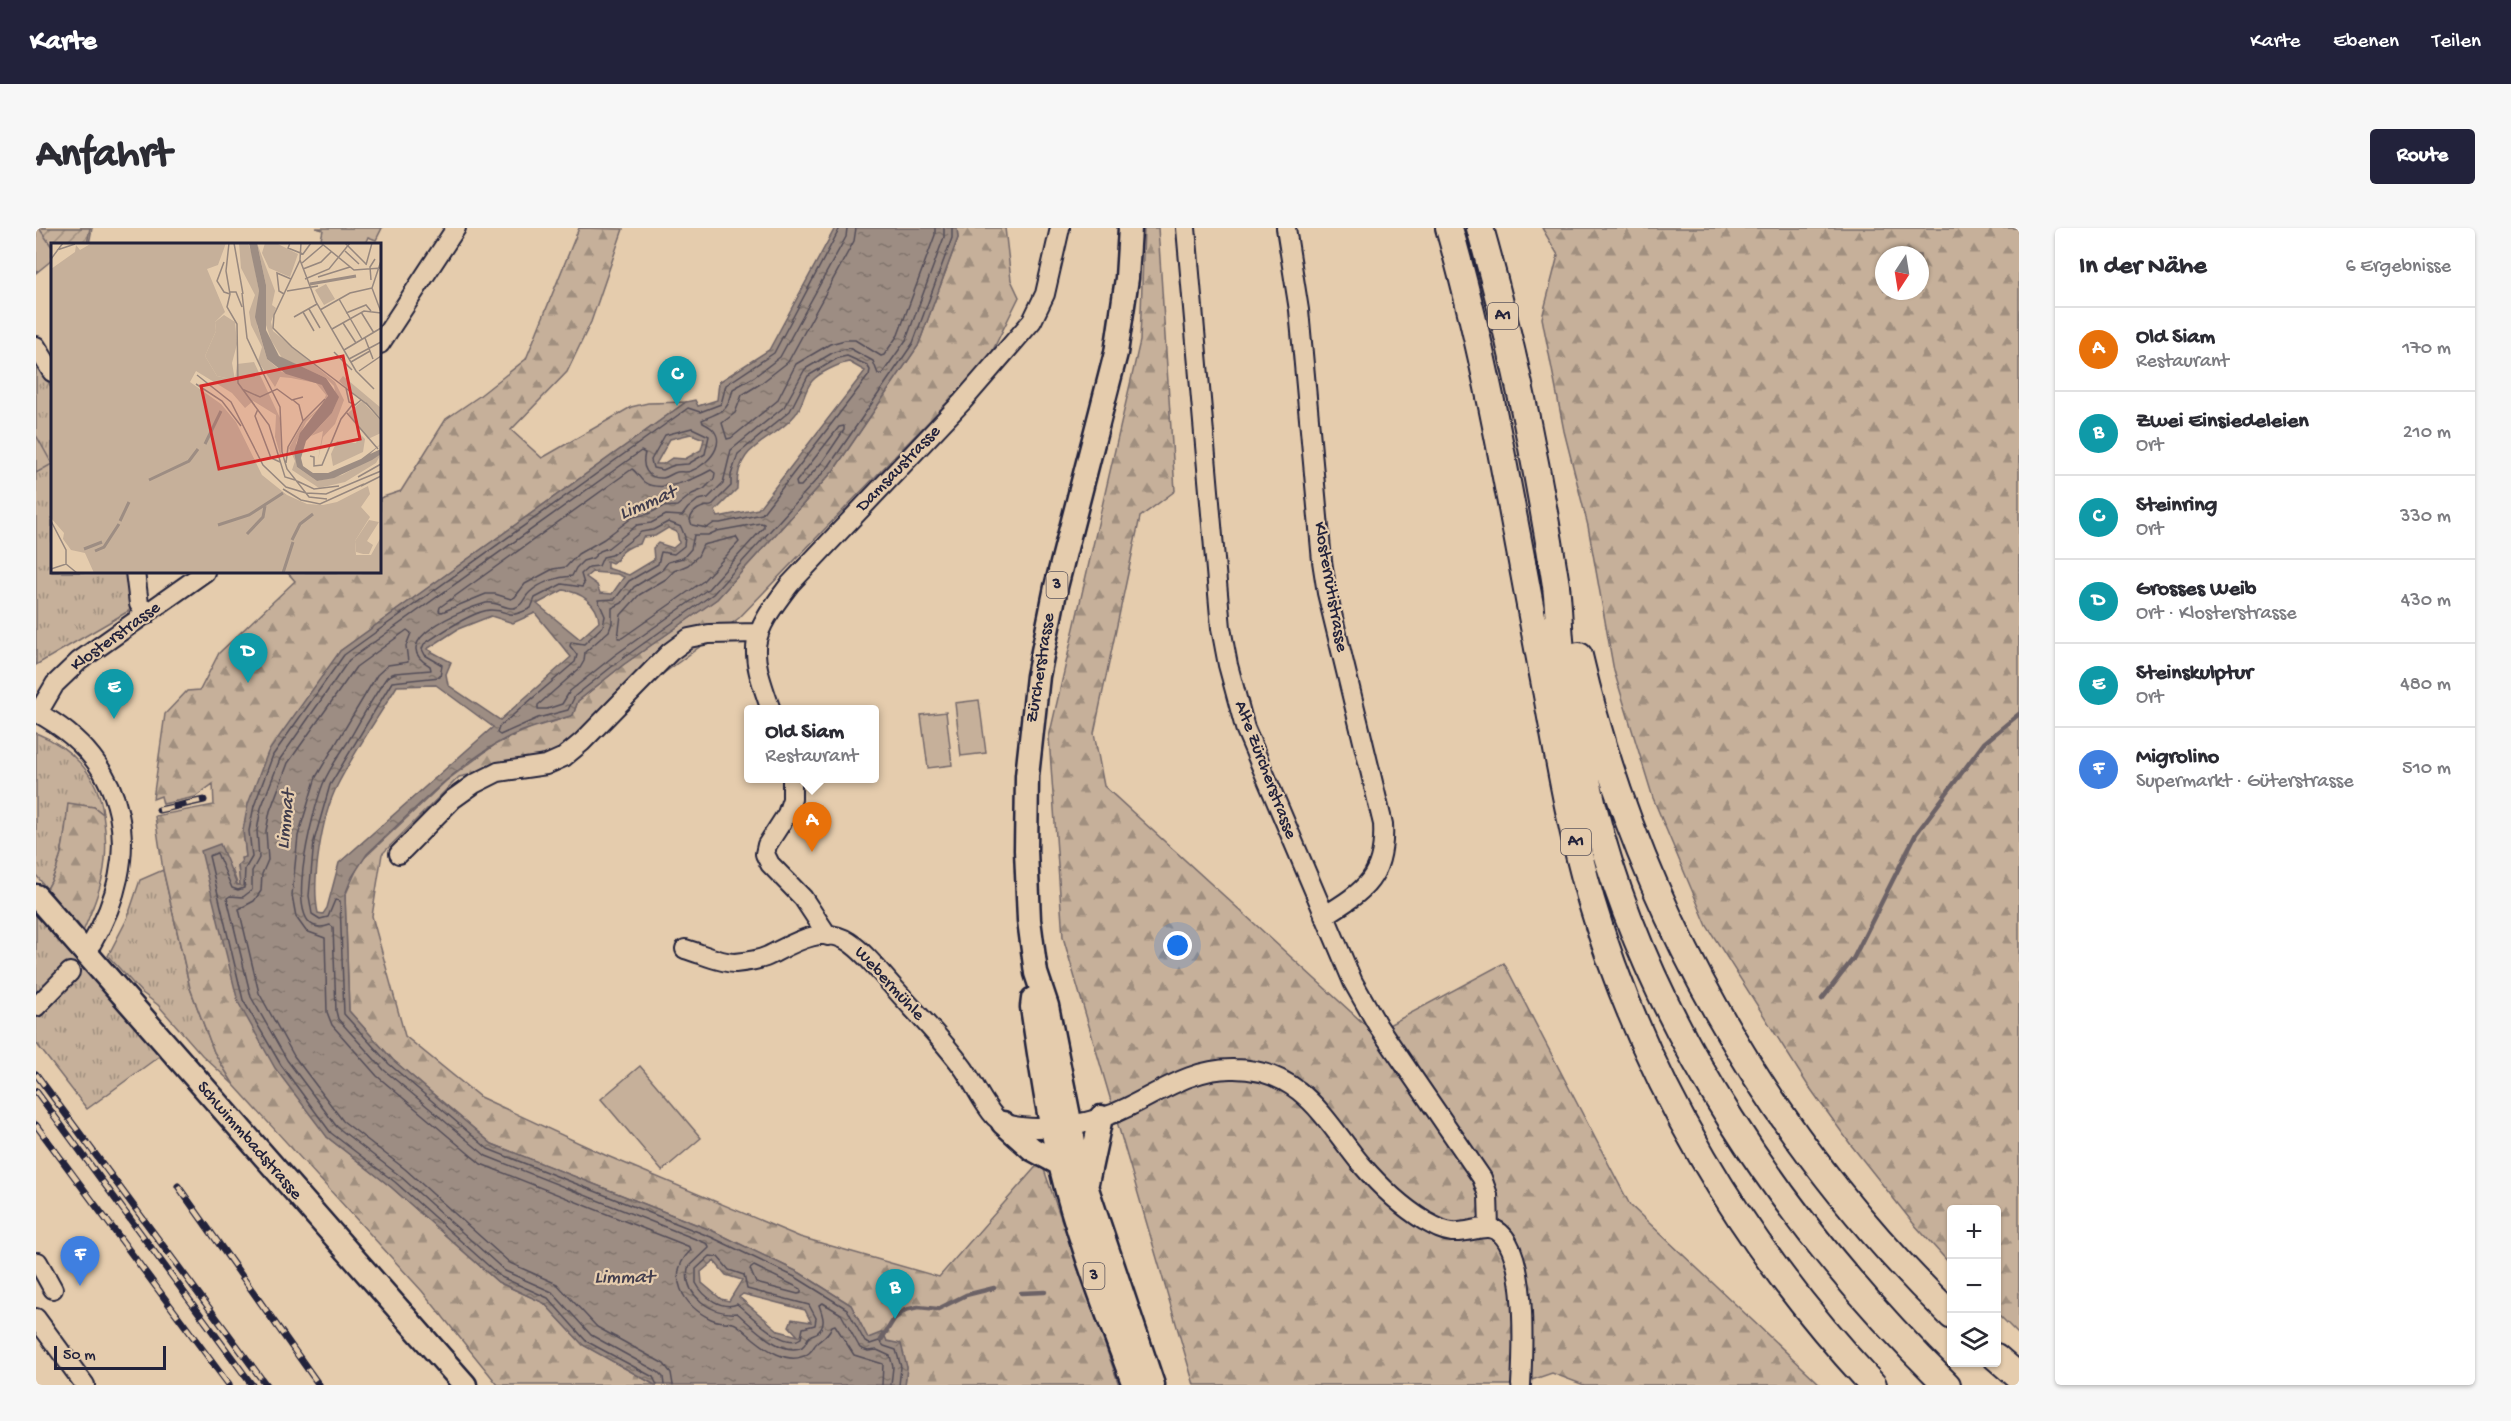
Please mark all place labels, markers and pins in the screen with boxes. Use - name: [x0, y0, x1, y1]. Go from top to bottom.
- pin: C: [658, 356, 696, 406]
- pin: D: [228, 634, 268, 683]
- pin: E: [94, 670, 134, 719]
- pin: A: [792, 802, 832, 852]
- pin: F: [60, 1236, 99, 1286]
- pin: B: [876, 1270, 914, 1319]

